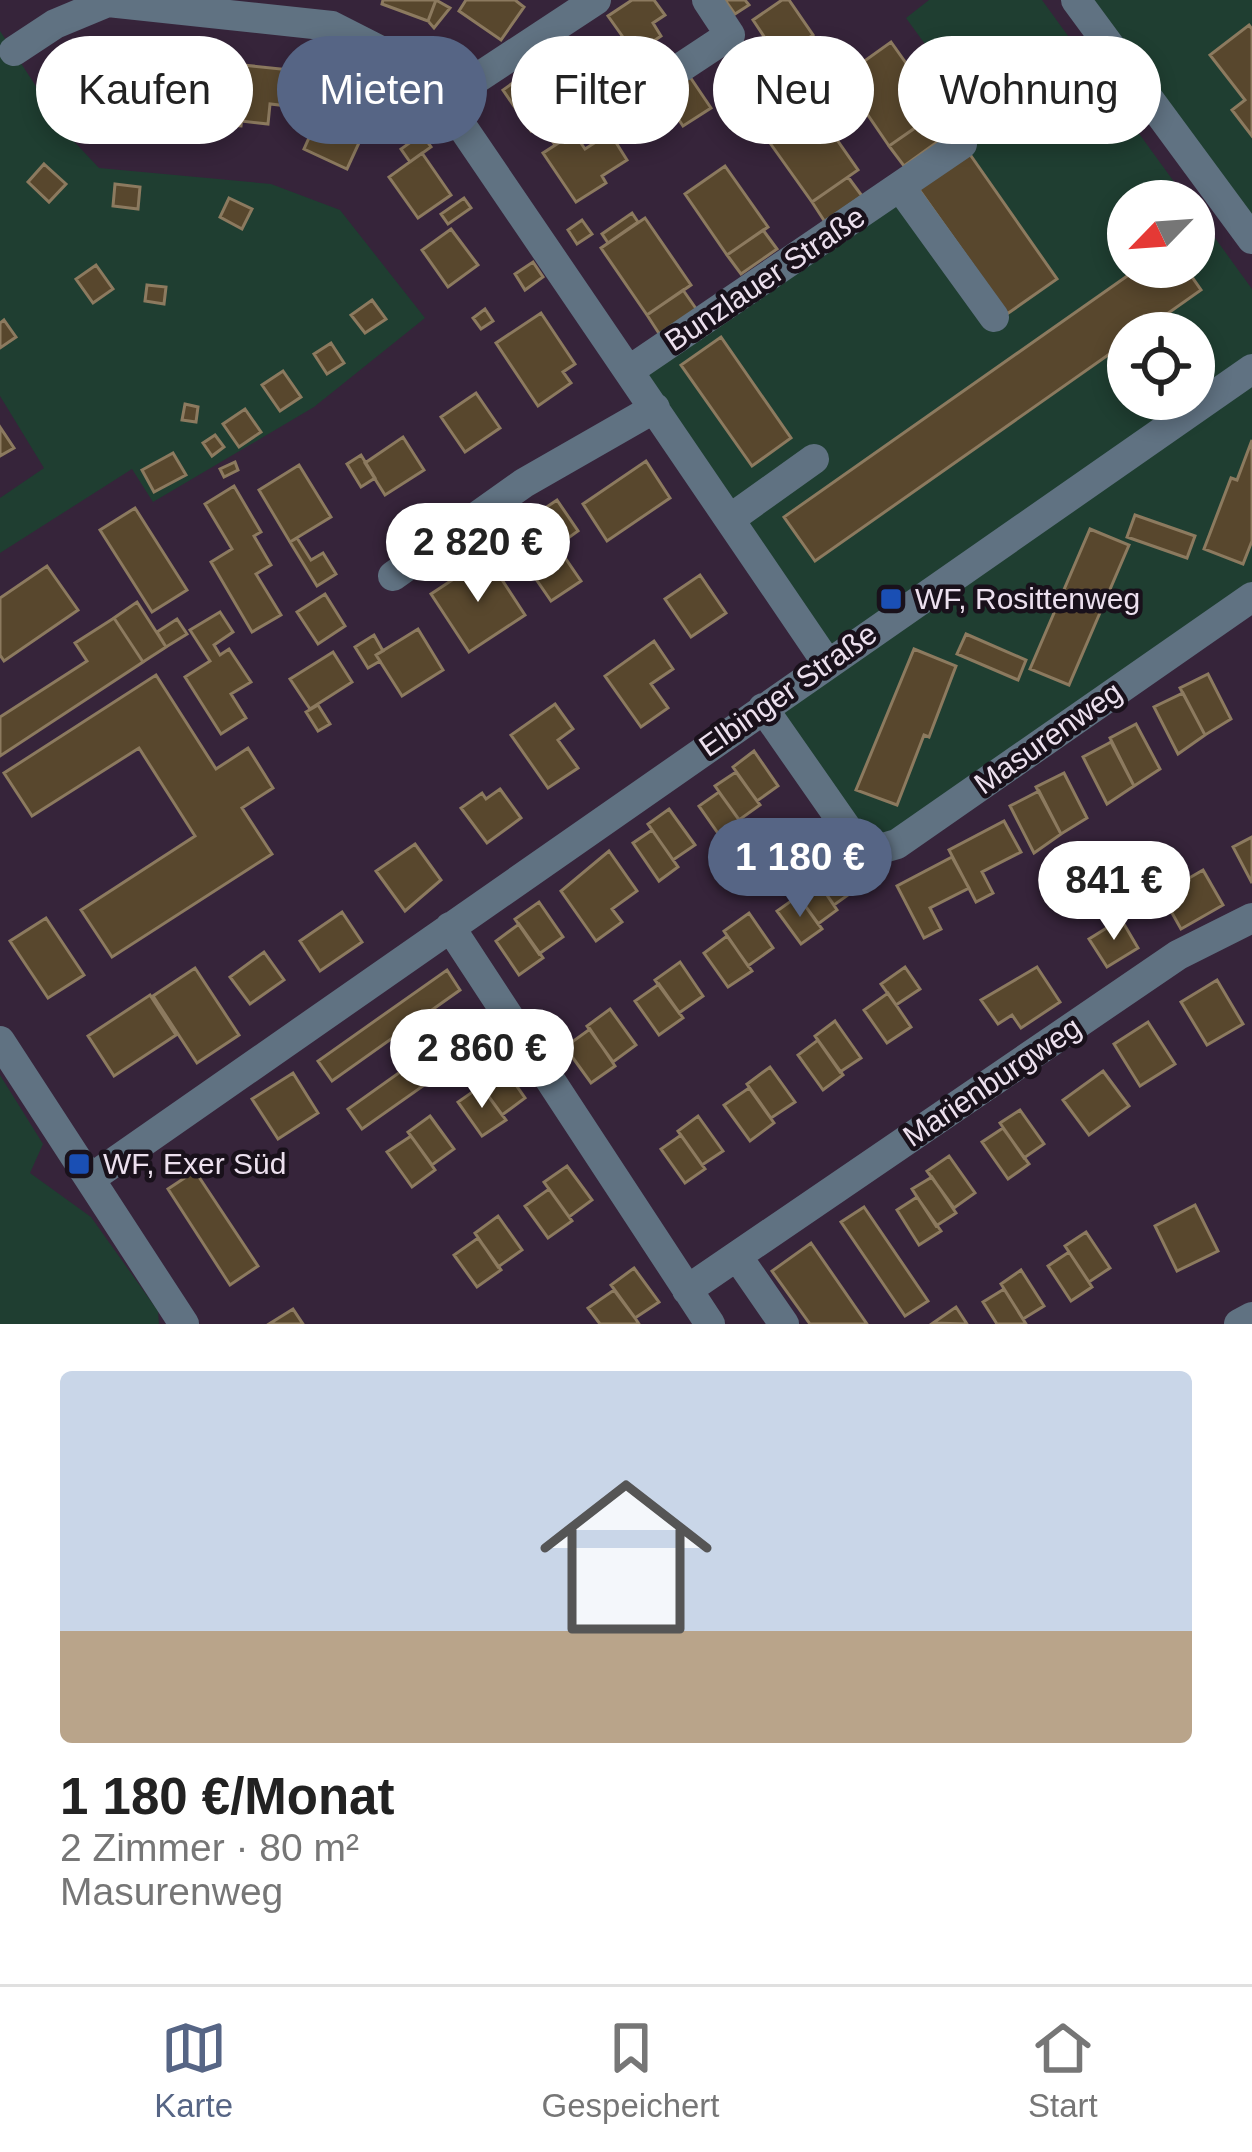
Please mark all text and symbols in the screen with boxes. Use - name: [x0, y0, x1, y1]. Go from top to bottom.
- chip: Kaufen: [36, 36, 253, 144]
- chip: Mieten: [277, 36, 487, 144]
- chip: Filter: [511, 36, 689, 144]
- chip: Neu: [713, 36, 874, 144]
- chip: Wohnung: [898, 36, 1161, 144]
- north arrow: [1107, 180, 1215, 288]
- map controls: [1107, 180, 1215, 420]
- street label: Bunzlauer Straße: [659, 200, 871, 358]
- button: locate: [1107, 312, 1215, 420]
- pin: 2 820 €: [367, 503, 589, 605]
- text: 2 820 €: [413, 520, 543, 563]
- place label: WF, Rosittenweg: [915, 582, 1140, 615]
- marker: WF, Rosittenweg: [878, 586, 904, 612]
- street label: Elbinger Straße: [693, 616, 883, 763]
- street label: Masurenweg: [968, 675, 1128, 800]
- pin: 1 180 €: [689, 818, 911, 920]
- text: 1 180 €: [735, 835, 865, 878]
- pin: 841 €: [1030, 841, 1198, 943]
- text: 841 €: [1065, 858, 1163, 901]
- pin: 2 860 €: [371, 1009, 593, 1111]
- street label: Marienburgweg: [897, 1010, 1087, 1153]
- text: 2 860 €: [417, 1026, 547, 1069]
- place label: WF, Exer Süd: [103, 1147, 286, 1180]
- marker: WF, Exer Süd: [66, 1151, 92, 1177]
- icon: home: [518, 1449, 734, 1665]
- text: 1 180 €/Monat: [60, 1768, 394, 1825]
- text: 2 Zimmer · 80 m²: [60, 1826, 359, 1869]
- text: Masurenweg: [60, 1870, 283, 1913]
- tab: Karte: [154, 2015, 233, 2125]
- tab: Gespeichert: [542, 2015, 720, 2125]
- tab: Start: [1028, 2015, 1098, 2125]

